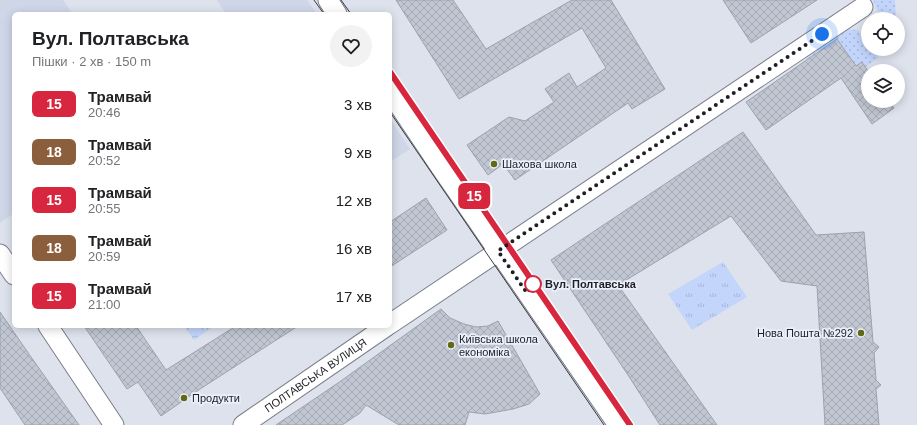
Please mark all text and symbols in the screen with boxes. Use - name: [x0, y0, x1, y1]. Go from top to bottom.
- map controls: [861, 12, 905, 108]
- button: locate: [861, 12, 905, 56]
- your location: [812, 24, 832, 44]
- button: heart: [330, 25, 372, 67]
- text: Вул. Полтавська: [32, 28, 189, 49]
- text: Пішки · 2 хв · 150 m: [32, 54, 151, 69]
- button: layers: [861, 64, 905, 108]
- text: Трамвай: [88, 88, 152, 105]
- text: 15: [46, 96, 62, 112]
- text: 3 хв: [344, 96, 372, 113]
- text: 20:46: [88, 105, 121, 120]
- text: Трамвай: [88, 136, 152, 153]
- text: 18: [46, 144, 62, 160]
- text: 9 хв: [344, 144, 372, 161]
- text: 20:52: [88, 153, 121, 168]
- place label: Шахова школа: [502, 158, 578, 170]
- marker: Шахова школа: [489, 159, 499, 169]
- line badge: 15: [456, 183, 492, 209]
- text: Трамвай: [88, 184, 152, 201]
- text: 15: [466, 188, 482, 204]
- text: 15: [46, 192, 62, 208]
- text: 12 хв: [336, 192, 372, 209]
- text: 20:55: [88, 201, 121, 216]
- text: Трамвай: [88, 232, 152, 249]
- text: 18: [46, 240, 62, 256]
- text: 16 хв: [336, 240, 372, 257]
- text: 20:59: [88, 249, 121, 264]
- marker: Вул. Полтавська: [524, 275, 542, 293]
- place label: Вул. Полтавська: [545, 278, 637, 290]
- text: Трамвай: [88, 280, 152, 297]
- text: 15: [46, 288, 62, 304]
- text: 17 хв: [336, 288, 372, 305]
- text: 21:00: [88, 297, 121, 312]
- place label: Нова Пошта №292: [757, 327, 853, 339]
- marker: Нова Пошта №292: [856, 328, 866, 338]
- place label: Київська школа економіка: [459, 333, 539, 358]
- street label: ПОЛТАВСЬКА ВУЛИЦЯ: [262, 336, 369, 414]
- marker: Київська школа економіка: [446, 340, 456, 350]
- place label: Продукти: [192, 392, 240, 404]
- marker: Продукти: [179, 393, 189, 403]

